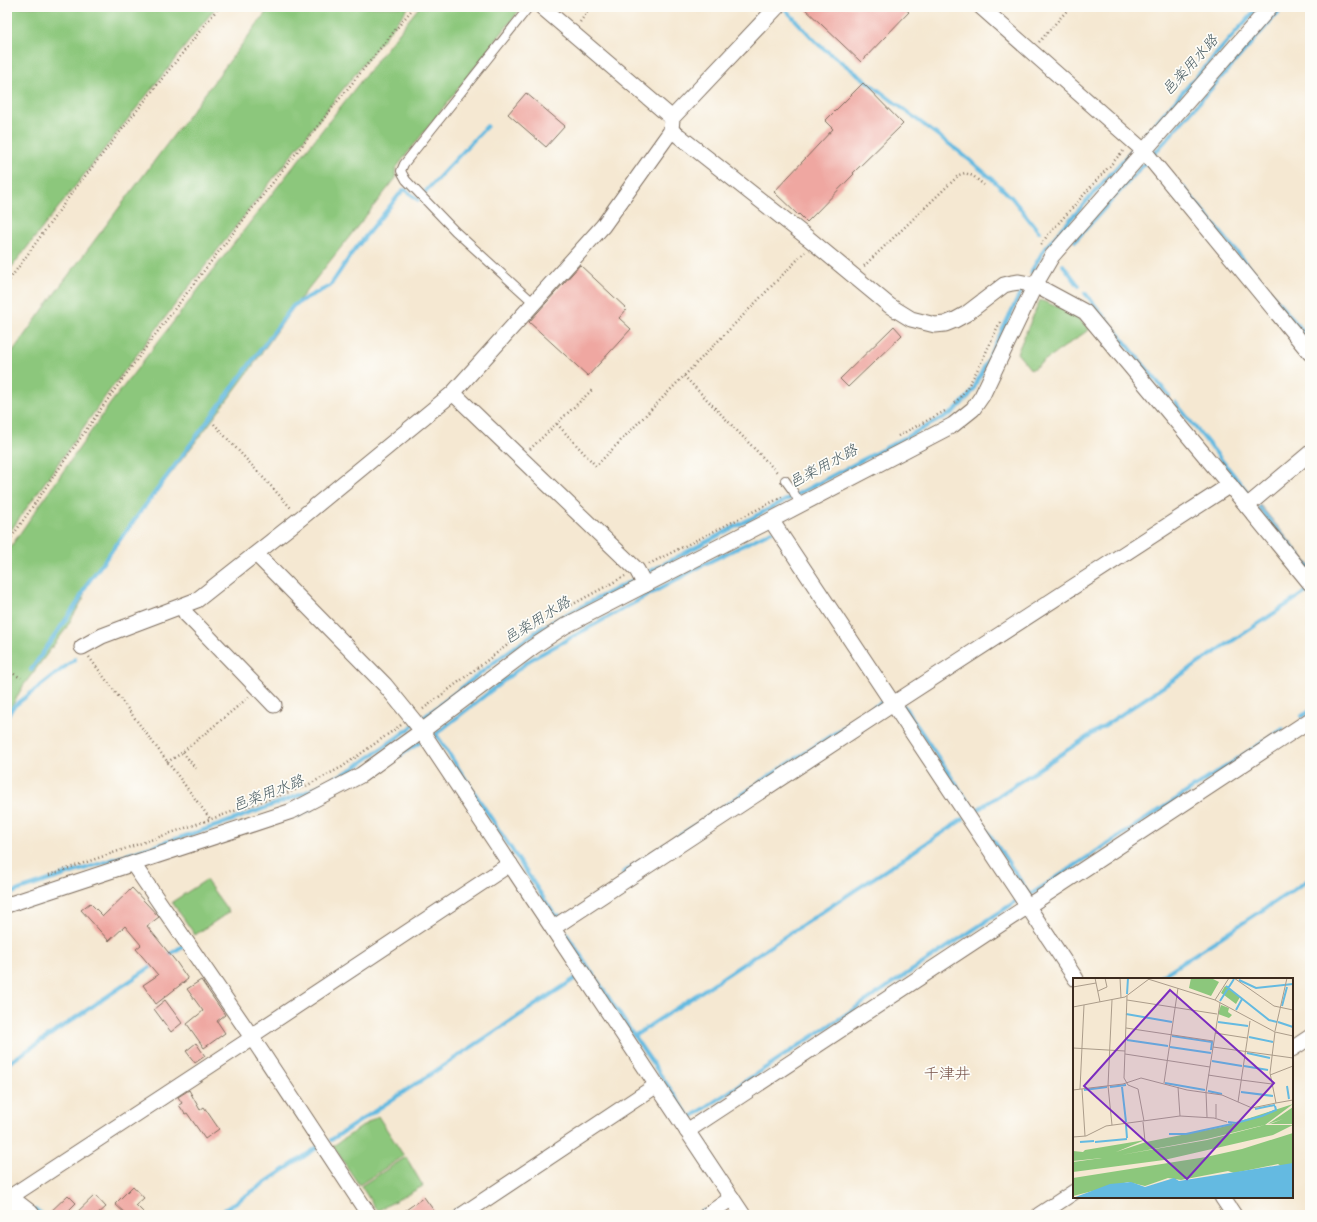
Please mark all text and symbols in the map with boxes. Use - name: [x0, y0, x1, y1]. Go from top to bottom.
- water label: 邑楽用水路: [1157, 30, 1222, 99]
- water label: 邑楽用水路: [785, 439, 861, 492]
- water label: 邑楽用水路: [500, 591, 574, 648]
- water label: 邑楽用水路: [229, 770, 307, 815]
- inset map: [1073, 978, 1293, 1198]
- district label: 千津井: [923, 1063, 971, 1083]

